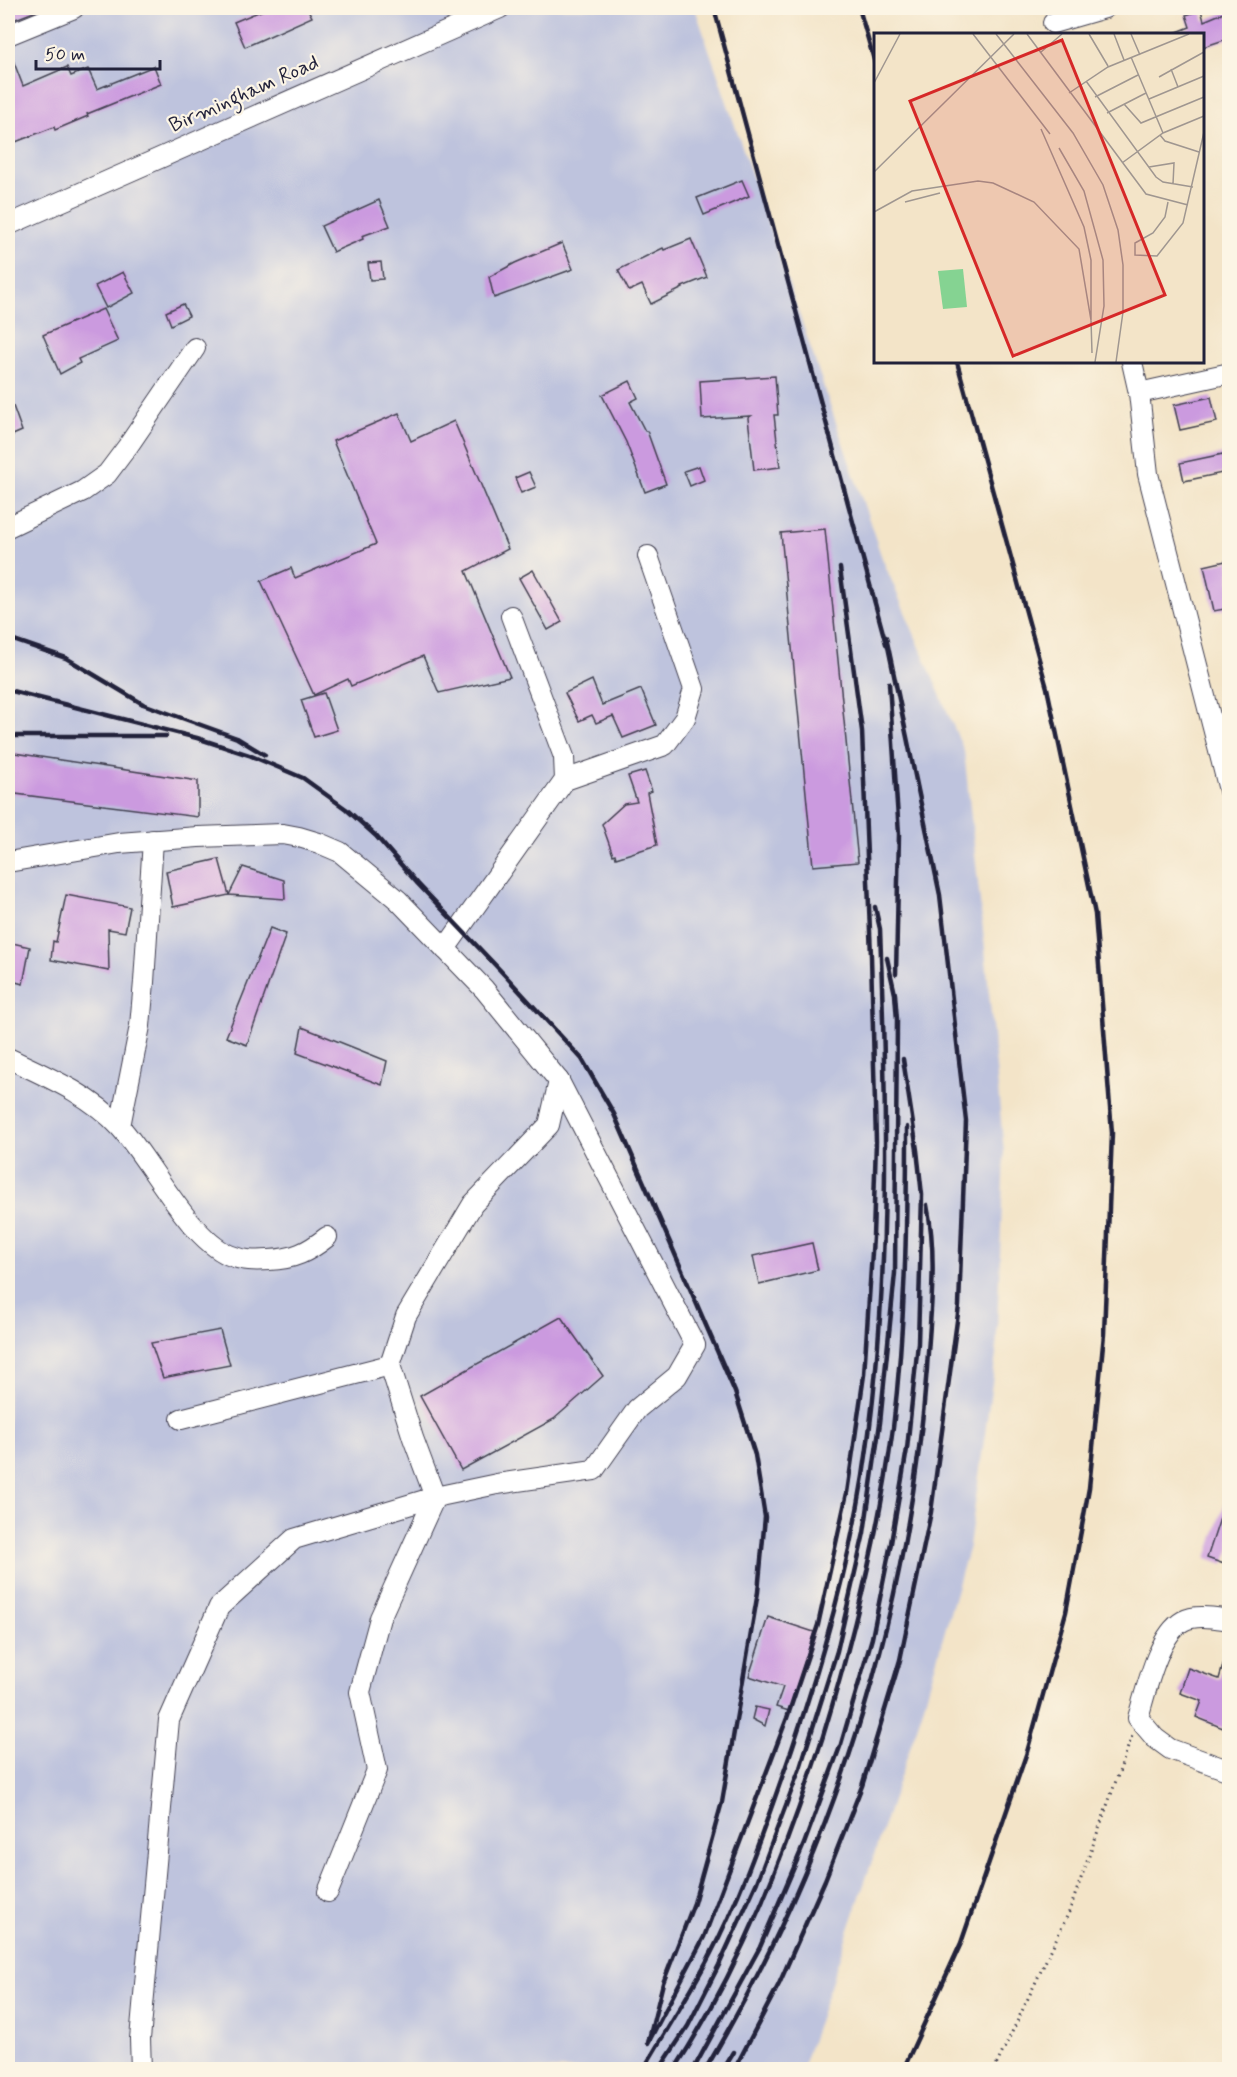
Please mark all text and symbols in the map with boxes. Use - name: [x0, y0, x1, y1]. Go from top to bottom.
- scale bar: [36, 33, 160, 71]
- inset map: [874, 33, 1204, 363]
- text: 50 m: [45, 43, 85, 67]
- street label: Birmingham Road: [165, 48, 324, 141]

